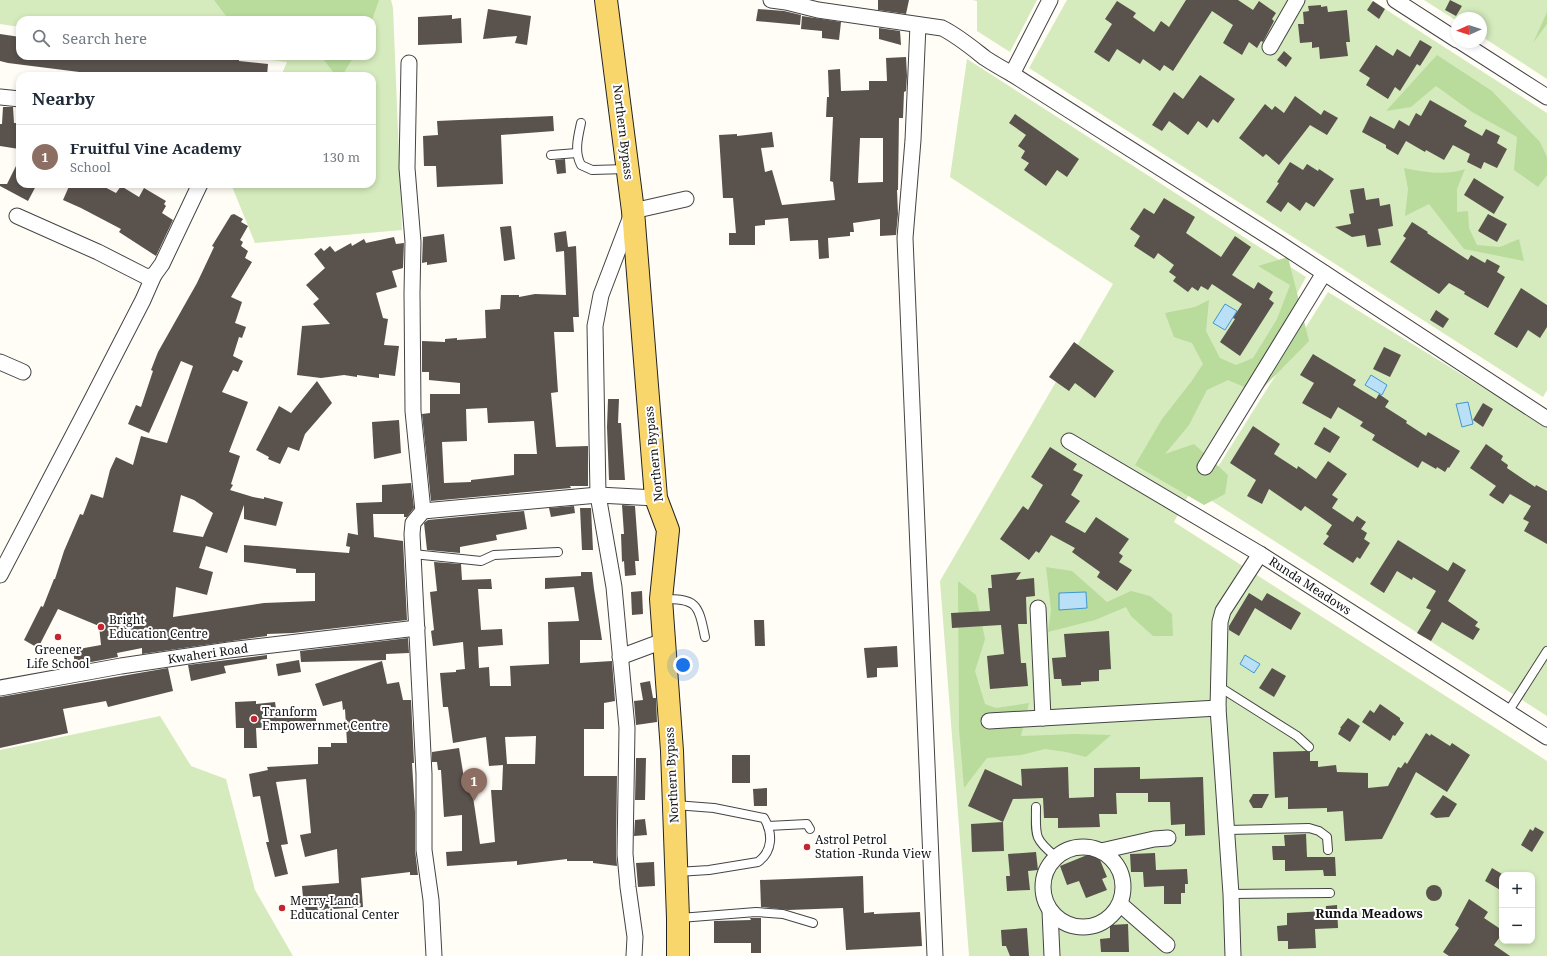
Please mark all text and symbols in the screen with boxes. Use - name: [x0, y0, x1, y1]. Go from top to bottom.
- north arrow: [1451, 12, 1487, 48]
- search box: [16, 16, 376, 60]
- icon: search: [30, 27, 52, 49]
- text: Search here: [62, 28, 147, 48]
- street label: Northern Bypass: [609, 83, 638, 181]
- text: Nearby: [32, 87, 95, 110]
- text: Fruitful Vine Academy: [70, 138, 241, 158]
- text: 1: [41, 148, 49, 166]
- text: 130 m: [323, 148, 360, 166]
- text: School: [70, 158, 111, 176]
- street label: Northern Bypass: [640, 405, 667, 503]
- street label: Runda Meadows: [1266, 553, 1355, 619]
- place label: Bright Education Centre: [109, 611, 208, 642]
- marker: Bright Education Centre: [96, 622, 106, 632]
- marker: Greener Life School: [53, 632, 63, 642]
- street label: Kwaheri Road: [167, 639, 250, 668]
- place label: Greener Life School: [27, 641, 90, 672]
- your location: [673, 655, 693, 675]
- place label: Tranform Empowernmet Centre: [262, 703, 388, 734]
- marker: Tranform Empowernmet Centre: [249, 714, 259, 724]
- street label: Northern Bypass: [661, 727, 682, 823]
- pin: 1: [461, 768, 487, 801]
- place label: Astrol Petrol Station -Runda View: [815, 831, 932, 862]
- marker: Astrol Petrol Station -Runda View: [802, 842, 812, 852]
- map controls: [1499, 872, 1535, 944]
- button: +: [1499, 872, 1535, 908]
- place label: Merry-Land Educational Center: [290, 892, 400, 923]
- marker: Merry-Land Educational Center: [277, 903, 287, 913]
- district label: Runda Meadows: [1315, 904, 1423, 922]
- button: −: [1499, 908, 1535, 944]

